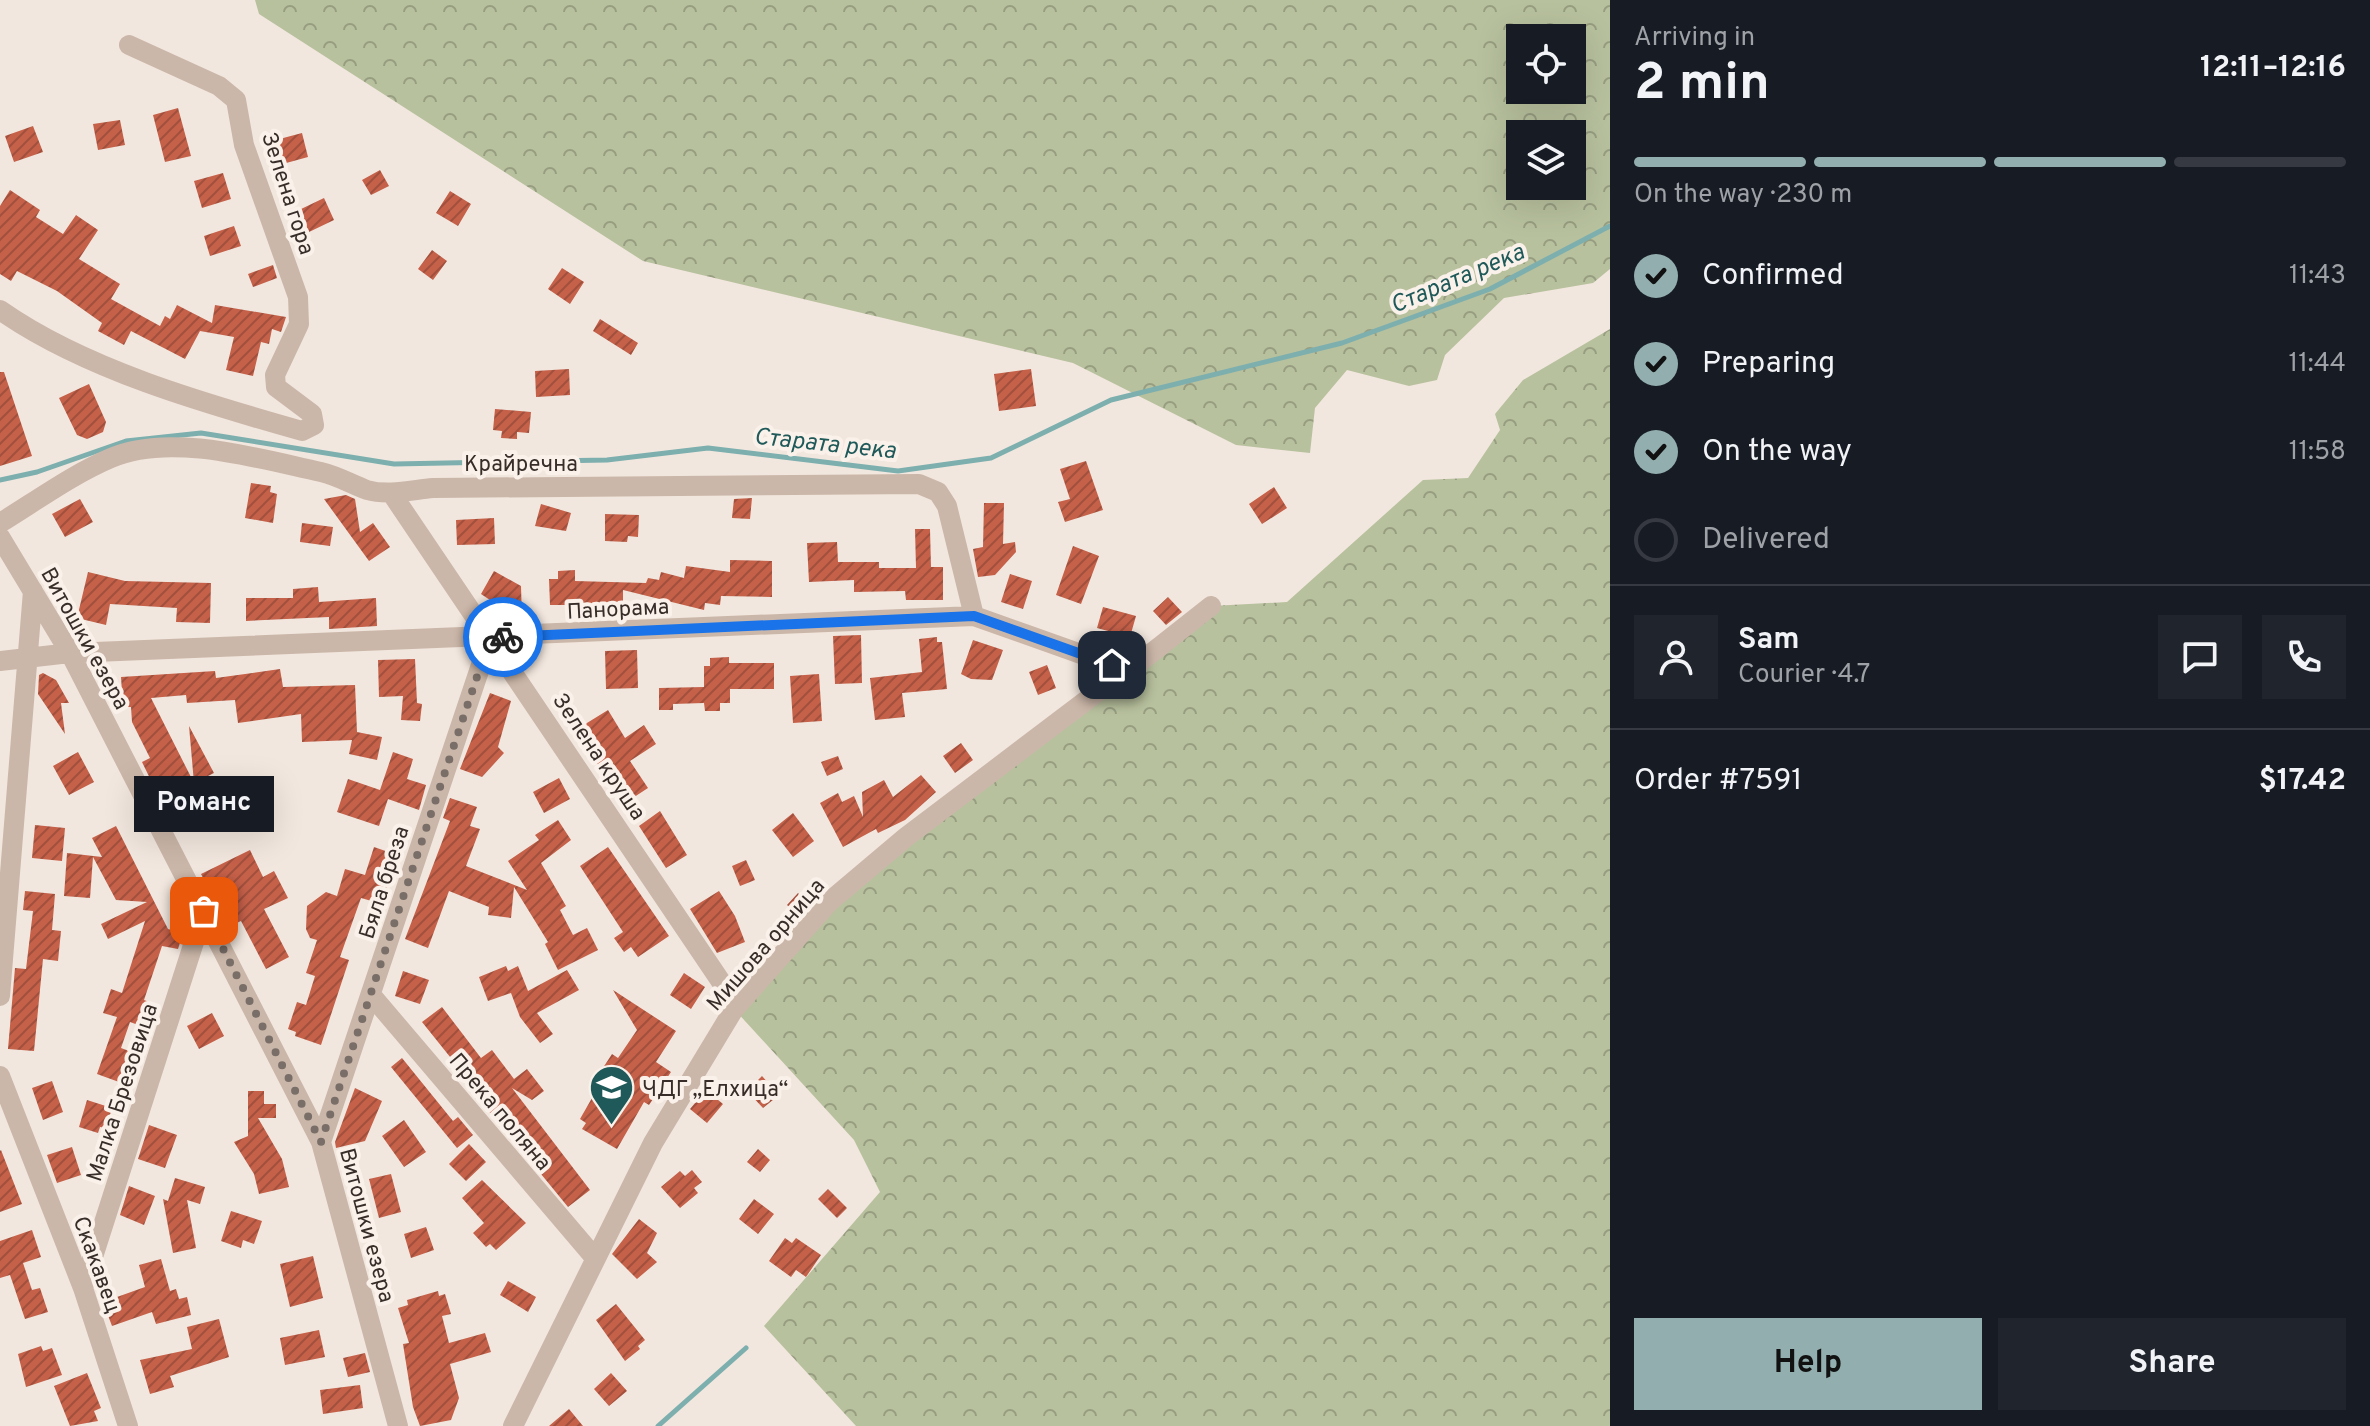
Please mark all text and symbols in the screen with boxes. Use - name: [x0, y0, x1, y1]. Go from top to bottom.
- text: Arriving in: [1634, 22, 1755, 55]
- map controls: [1506, 24, 1586, 200]
- button: locate: [1506, 24, 1586, 104]
- text: 12:11–12:16: [2200, 50, 2346, 87]
- text: 2 min: [1634, 52, 1770, 118]
- button: layers: [1506, 120, 1586, 200]
- street label: Зелена гора: [254, 129, 319, 258]
- text: On the way · 230 m: [1634, 179, 1852, 212]
- water label: Старата река: [1386, 238, 1530, 322]
- icon: check: [1634, 254, 1678, 298]
- text: Confirmed: [1702, 258, 1844, 295]
- text: 11:43: [2289, 260, 2346, 293]
- icon: check: [1634, 342, 1678, 386]
- text: Preparing: [1702, 346, 1835, 383]
- text: 11:44: [2288, 348, 2346, 381]
- water label: Старата река: [752, 423, 898, 467]
- icon: check: [1634, 430, 1678, 474]
- text: On the way: [1702, 434, 1852, 471]
- text: 11:58: [2289, 436, 2346, 469]
- street label: Крайречна: [464, 452, 578, 479]
- text: Delivered: [1702, 522, 1830, 559]
- street label: Витошки езера: [34, 563, 134, 715]
- street label: Панорама: [566, 594, 670, 627]
- courier: [463, 597, 543, 677]
- icon: bike: [481, 615, 525, 659]
- button: person: [1634, 615, 1718, 699]
- button: chat: [2158, 615, 2242, 699]
- button: phone: [2262, 615, 2346, 699]
- text: Sam: [1738, 622, 1800, 659]
- pin: [1078, 631, 1146, 699]
- icon: home: [1090, 643, 1134, 687]
- text: Courier · 4.7: [1738, 659, 1870, 692]
- street label: Зелена круша: [545, 689, 650, 826]
- text: Order #7591: [1634, 763, 1803, 800]
- text: $17.42: [2259, 763, 2346, 800]
- callout: Романс: [134, 775, 274, 831]
- text: Романс: [157, 787, 251, 820]
- street label: Бяла бреза: [354, 823, 416, 943]
- street label: Мишова орница: [702, 874, 832, 1017]
- pin: [170, 877, 238, 945]
- icon: bag: [182, 889, 226, 933]
- street label: Малка Брезовица: [82, 1000, 165, 1185]
- street label: Прека поляна: [442, 1048, 556, 1177]
- school or university icon: ЧДГ „Елхица“: [587, 1064, 635, 1127]
- place label: ЧДГ „Елхица“: [642, 1077, 788, 1104]
- street label: Витошки езера: [332, 1146, 399, 1306]
- street label: Скакавец: [66, 1213, 126, 1317]
- button: Help: [1634, 1318, 1982, 1410]
- button: Share: [1998, 1318, 2346, 1410]

